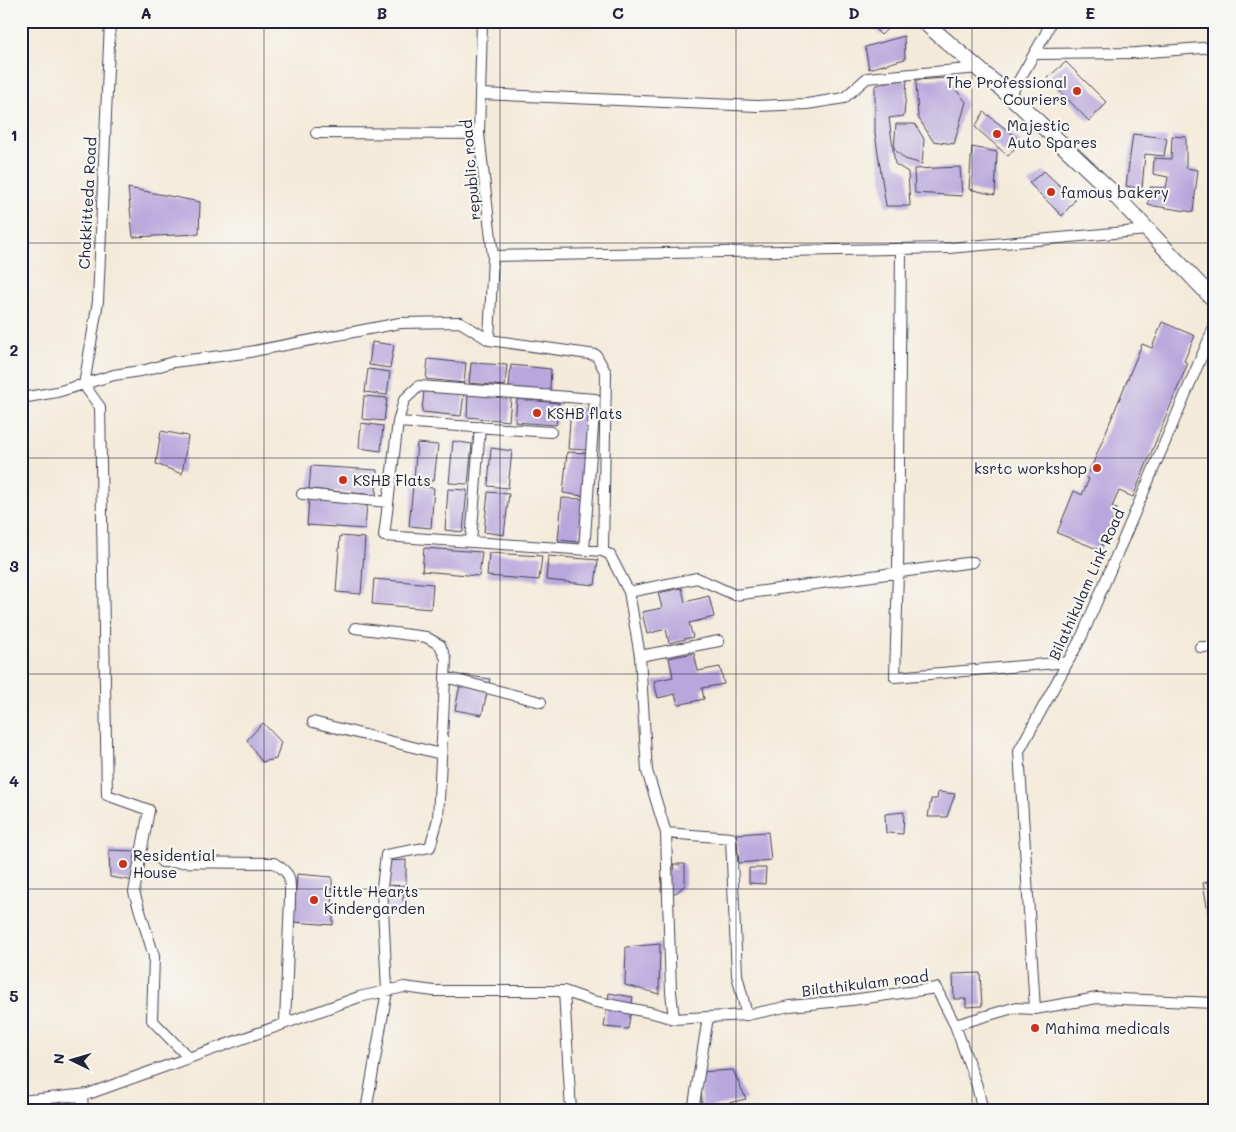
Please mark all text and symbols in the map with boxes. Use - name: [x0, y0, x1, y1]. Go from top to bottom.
- text: A: [140, 2, 152, 23]
- text: B: [377, 2, 387, 23]
- text: C: [612, 2, 624, 23]
- text: D: [848, 2, 860, 23]
- text: E: [1085, 2, 1095, 23]
- place label: The Professional Couriers: [946, 72, 1067, 109]
- marker: The Professional Couriers: [1071, 85, 1083, 97]
- place label: Majestic Auto Spares: [1007, 115, 1097, 152]
- street label: republic road: [456, 119, 484, 221]
- text: 1: [10, 124, 18, 145]
- marker: Majestic Auto Spares: [991, 128, 1003, 140]
- street label: Chakkitteda Road: [74, 136, 100, 270]
- place label: famous bakery: [1061, 182, 1169, 202]
- marker: famous bakery: [1045, 186, 1057, 198]
- text: 2: [10, 339, 19, 360]
- place label: KSHB flats: [547, 403, 622, 423]
- marker: KSHB flats: [531, 407, 543, 419]
- place label: ksrtc workshop: [974, 458, 1087, 478]
- marker: ksrtc workshop: [1091, 462, 1103, 474]
- place label: KSHB Flats: [353, 470, 431, 490]
- marker: KSHB Flats: [337, 474, 349, 486]
- street label: Bilathikulam Link Road: [1044, 505, 1128, 663]
- text: 3: [9, 555, 19, 576]
- text: 4: [9, 770, 19, 791]
- place label: Residential House: [133, 845, 215, 882]
- marker: Residential House: [117, 858, 129, 870]
- place label: Little Hearts Kindergarden: [324, 881, 425, 918]
- marker: Little Hearts Kindergarden: [308, 894, 320, 906]
- street label: Bilathikulam road: [800, 965, 930, 1001]
- text: 5: [9, 985, 19, 1006]
- place label: Mahima medicals: [1045, 1018, 1170, 1038]
- marker: Mahima medicals: [1029, 1022, 1041, 1034]
- north arrow: [48, 1034, 98, 1084]
- text: N: [49, 1053, 68, 1065]

